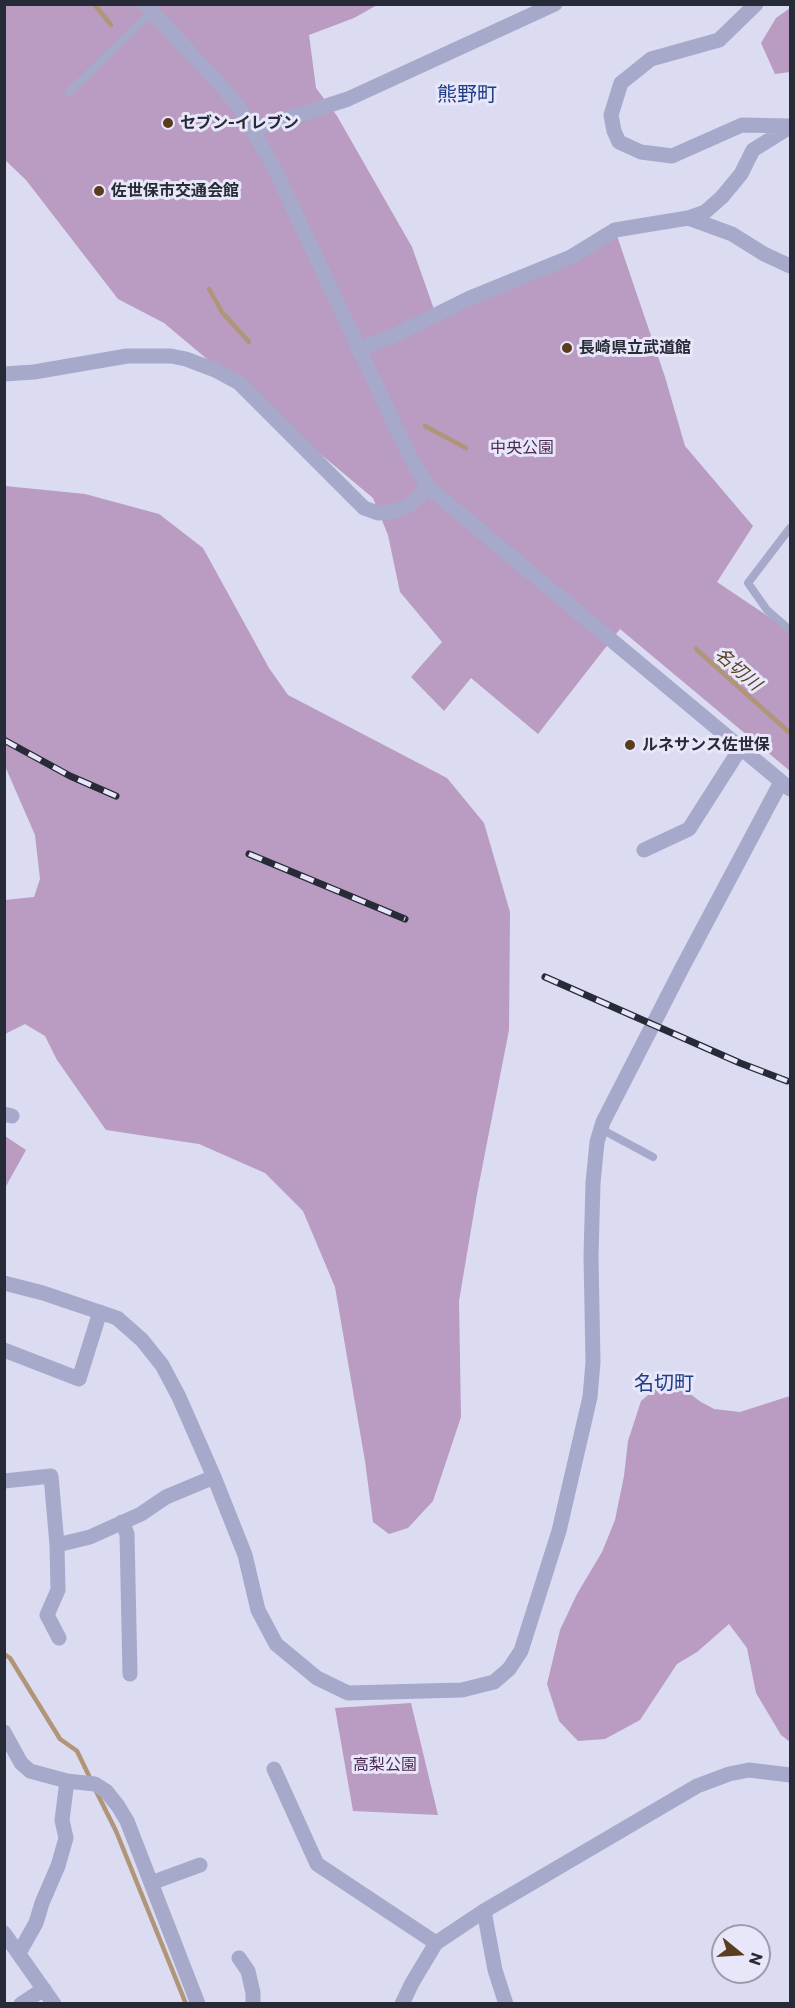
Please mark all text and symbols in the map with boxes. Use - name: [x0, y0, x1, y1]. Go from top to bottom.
- district label: 熊野町: [437, 82, 497, 106]
- place label: セブン-イレブン: [180, 113, 299, 133]
- marker: セブン-イレブン: [161, 116, 175, 130]
- place label: 佐世保市交通会館: [111, 181, 239, 201]
- marker: 佐世保市交通会館: [92, 184, 106, 198]
- place label: 長崎県立武道館: [579, 338, 691, 358]
- marker: 長崎県立武道館: [560, 341, 574, 355]
- park label: 中央公園: [490, 438, 554, 458]
- water label: 名切川: [711, 643, 765, 695]
- place label: ルネサンス佐世保: [642, 735, 770, 755]
- marker: ルネサンス佐世保: [623, 738, 637, 752]
- district label: 名切町: [634, 1371, 694, 1395]
- park label: 高梨公園: [353, 1755, 417, 1775]
- north arrow: [711, 1924, 771, 1984]
- text: N: [746, 1950, 768, 1968]

